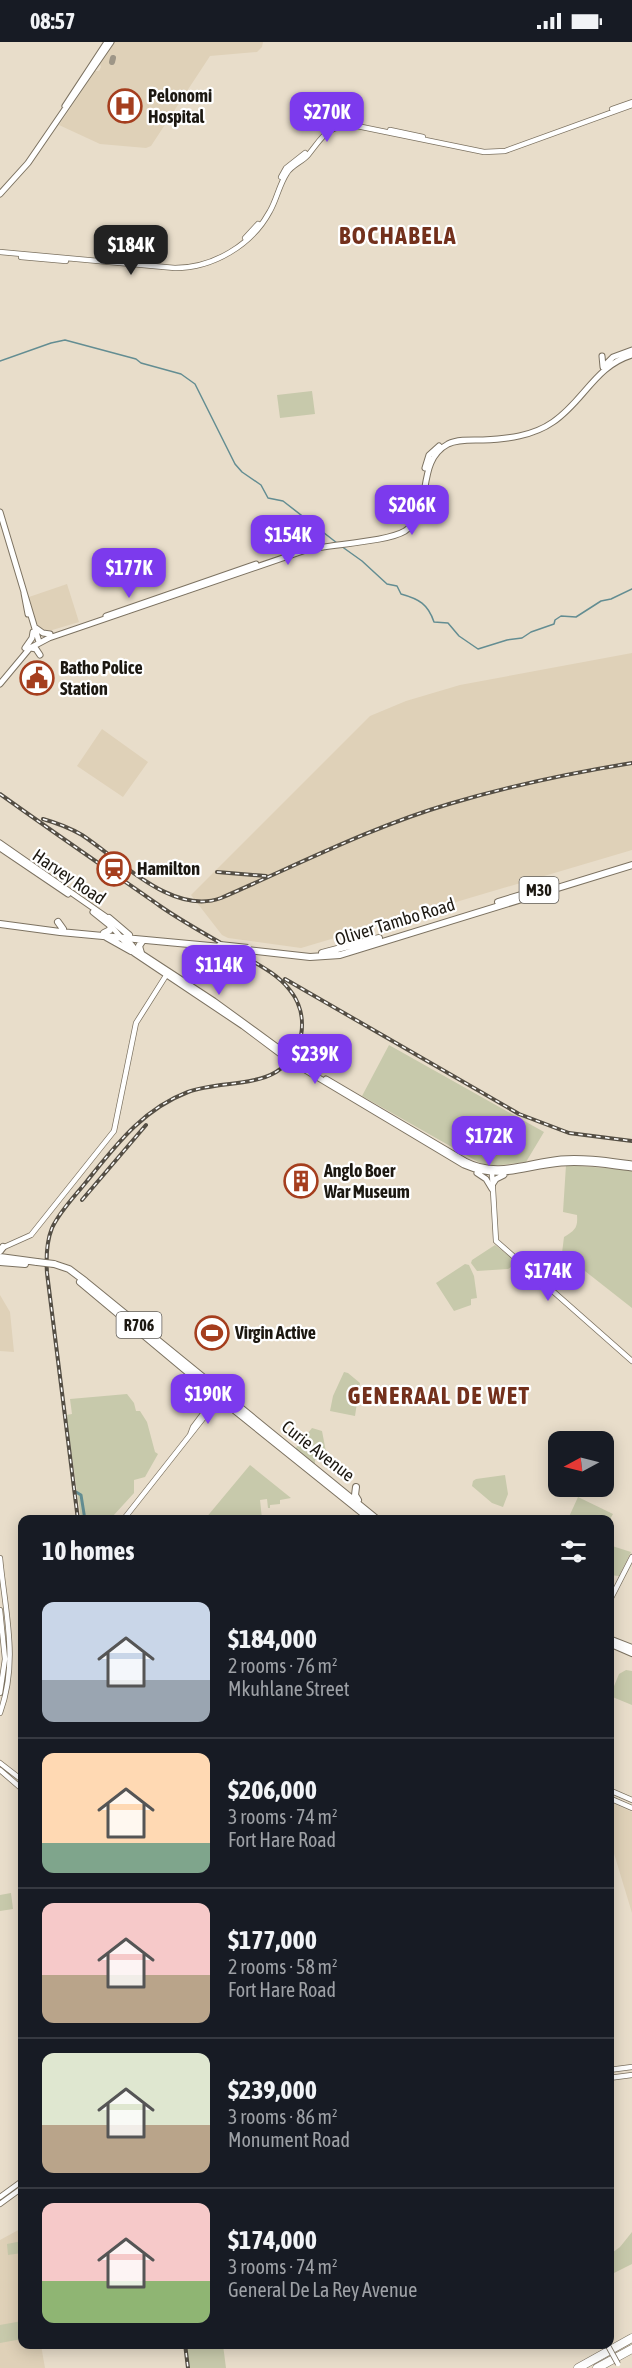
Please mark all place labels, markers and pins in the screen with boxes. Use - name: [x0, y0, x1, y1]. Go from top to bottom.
- place label: Pelonomi Hospital: [148, 85, 212, 127]
- hospital icon: Pelonomi Hospital: [107, 88, 143, 124]
- pin: $270K: [285, 92, 369, 143]
- pin: $184K: [89, 225, 173, 276]
- pin: $206K: [370, 485, 454, 536]
- pin: $154K: [246, 515, 330, 566]
- pin: $177K: [87, 548, 171, 599]
- place label: Batho Police Station: [60, 657, 143, 699]
- public building icon: Batho Police Station: [19, 660, 55, 696]
- station icon: Hamilton: [96, 851, 132, 887]
- place label: Hamilton: [137, 858, 200, 879]
- pin: $114K: [177, 945, 261, 996]
- pin: $239K: [273, 1034, 357, 1085]
- pin: $172K: [447, 1116, 531, 1167]
- place label: Anglo Boer War Museum: [323, 1160, 410, 1202]
- building icon: Anglo Boer War Museum: [283, 1163, 319, 1199]
- pin: $174K: [506, 1251, 590, 1302]
- sports icon: Virgin Active: [194, 1315, 230, 1351]
- place label: Virgin Active: [234, 1322, 316, 1343]
- pin: $190K: [166, 1374, 250, 1425]

